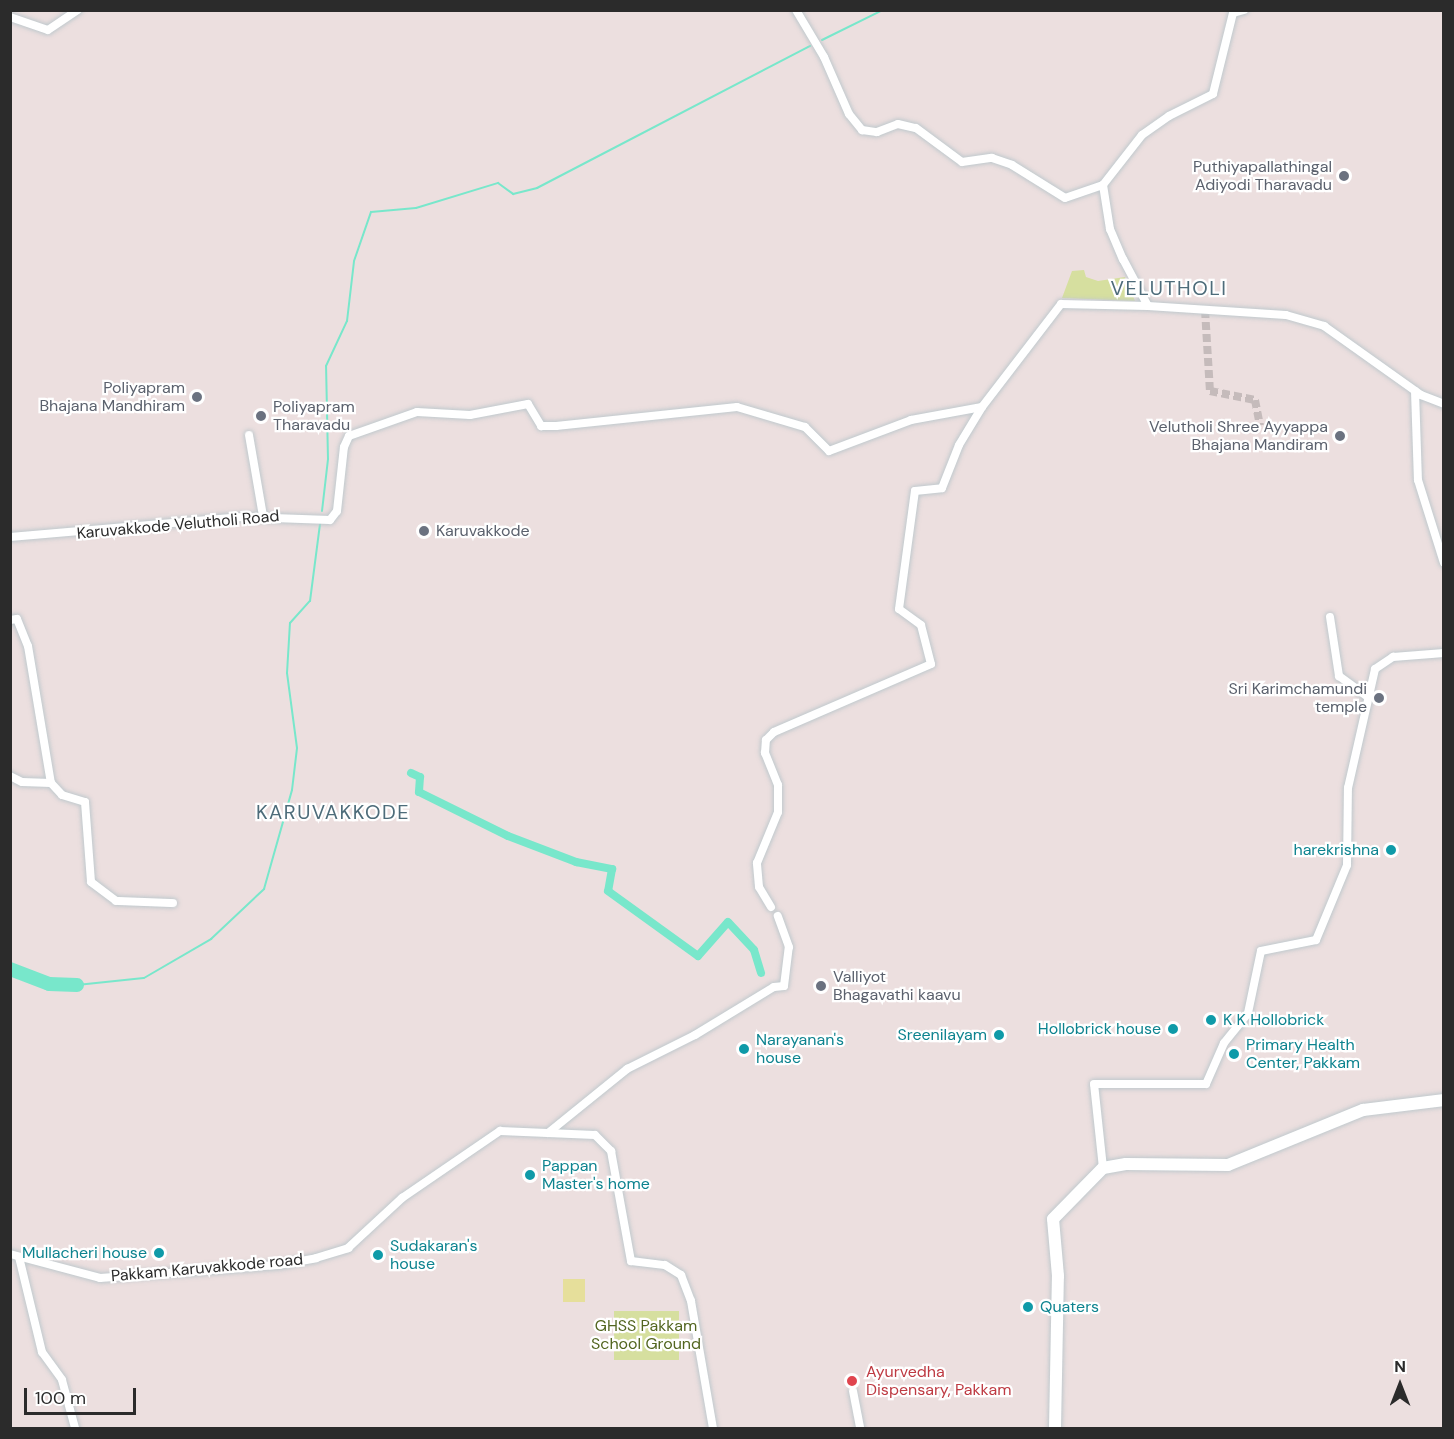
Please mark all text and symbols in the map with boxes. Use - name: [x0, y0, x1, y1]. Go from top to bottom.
- place label: Puthiyapallathingal Adiyodi Tharavadu: [1193, 157, 1332, 195]
- marker: Puthiyapallathingal Adiyodi Tharavadu: [1337, 169, 1351, 183]
- district label: VELUTHOLI: [1111, 276, 1227, 300]
- place label: Poliyapram Bhajana Mandhiram: [39, 378, 185, 416]
- marker: Poliyapram Bhajana Mandhiram: [190, 390, 204, 404]
- place label: Poliyapram Tharavadu: [273, 397, 355, 435]
- marker: Poliyapram Tharavadu: [254, 409, 268, 423]
- place label: Velutholi Shree Ayyappa Bhajana Mandiram: [1149, 417, 1328, 455]
- marker: Velutholi Shree Ayyappa Bhajana Mandiram: [1333, 429, 1347, 443]
- street label: Karuvakkode Velutholi Road: [76, 507, 280, 543]
- place label: Karuvakkode: [436, 521, 530, 541]
- marker: Karuvakkode: [417, 524, 431, 538]
- place label: Sri Karimchamundi temple: [1228, 679, 1367, 717]
- marker: Sri Karimchamundi temple: [1372, 691, 1386, 705]
- district label: KARUVAKKODE: [256, 800, 410, 824]
- place label: harekrishna: [1293, 840, 1379, 860]
- marker: harekrishna: [1384, 843, 1398, 857]
- place label: Valliyot Bhagavathi kaavu: [833, 967, 961, 1005]
- marker: Valliyot Bhagavathi kaavu: [814, 979, 828, 993]
- place label: K K Hollobrick: [1223, 1010, 1324, 1030]
- marker: K K Hollobrick: [1204, 1013, 1218, 1027]
- place label: Hollobrick house: [1038, 1019, 1161, 1039]
- marker: Hollobrick house: [1166, 1022, 1180, 1036]
- place label: Sreenilayam: [898, 1025, 987, 1045]
- marker: Sreenilayam: [992, 1028, 1006, 1042]
- place label: Narayanan's house: [756, 1030, 844, 1068]
- place label: Primary Health Center, Pakkam: [1246, 1035, 1360, 1073]
- marker: Narayanan's house: [737, 1042, 751, 1056]
- marker: Primary Health Center, Pakkam: [1227, 1047, 1241, 1061]
- place label: Pappan Master's home: [542, 1156, 650, 1194]
- marker: Pappan Master's home: [523, 1168, 537, 1182]
- place label: Sudakaran's house: [390, 1236, 477, 1274]
- place label: Mullacheri house: [22, 1243, 147, 1263]
- marker: Mullacheri house: [152, 1246, 166, 1260]
- marker: Sudakaran's house: [371, 1248, 385, 1262]
- street label: Pakkam Karuvakkode road: [110, 1250, 304, 1286]
- place label: Quaters: [1040, 1297, 1099, 1317]
- marker: Quaters: [1021, 1300, 1035, 1314]
- park label: GHSS Pakkam School Ground: [591, 1316, 701, 1354]
- north arrow: [1370, 1355, 1430, 1415]
- text: N: [1394, 1356, 1406, 1377]
- place label: Ayurvedha Dispensary, Pakkam: [866, 1362, 1012, 1400]
- marker: Ayurvedha Dispensary, Pakkam: [843, 1372, 861, 1390]
- scale bar: [27, 1376, 140, 1414]
- text: 100 m: [35, 1386, 86, 1410]

